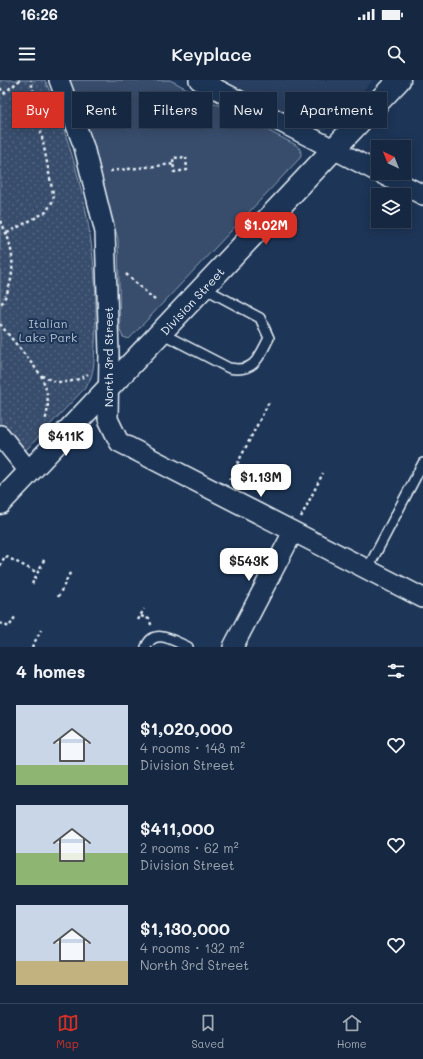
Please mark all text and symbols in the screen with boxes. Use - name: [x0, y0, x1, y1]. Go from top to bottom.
- text: 16:26: [20, 4, 58, 24]
- text: Keyplace: [171, 42, 252, 66]
- icon: menu: [16, 43, 38, 65]
- icon: search: [385, 43, 407, 65]
- chip: Buy: [12, 92, 64, 128]
- chip: Rent: [72, 92, 131, 128]
- chip: Filters: [139, 92, 212, 128]
- chip: New: [220, 92, 277, 128]
- chip: Apartment: [285, 92, 387, 128]
- north arrow: [371, 140, 411, 180]
- map controls: [371, 140, 411, 228]
- button: layers: [371, 188, 411, 228]
- pin: $1.02M: [233, 212, 299, 246]
- text: $1.02M: [244, 216, 288, 233]
- street label: Division Street: [156, 264, 228, 338]
- street label: North 3rd Street: [100, 307, 116, 407]
- park label: Italian Lake Park: [19, 315, 77, 345]
- pin: $411K: [38, 423, 94, 457]
- text: $411K: [48, 427, 84, 444]
- pin: $1.13M: [228, 464, 294, 498]
- text: $1.13M: [240, 468, 282, 485]
- pin: $543K: [221, 548, 277, 582]
- text: $543K: [229, 552, 269, 569]
- text: 4 homes: [16, 660, 85, 682]
- icon: filters: [385, 660, 407, 682]
- text: $1,020,000: [140, 717, 233, 739]
- icon: home: [48, 721, 96, 769]
- icon: heart: [385, 734, 407, 756]
- text: 4 rooms · 148 m²: [140, 739, 245, 756]
- text: Division Street: [140, 756, 235, 773]
- text: $411,000: [140, 817, 214, 839]
- icon: home: [48, 821, 96, 869]
- icon: heart: [385, 834, 407, 856]
- text: 2 rooms · 62 m²: [140, 839, 239, 856]
- text: Division Street: [140, 856, 235, 873]
- text: $1,130,000: [140, 917, 230, 939]
- icon: home: [48, 921, 96, 969]
- icon: heart: [385, 934, 407, 956]
- text: 4 rooms · 132 m²: [140, 939, 245, 956]
- text: North 3rd Street: [140, 956, 249, 973]
- tab: Map: [56, 1012, 79, 1051]
- tab: Saved: [191, 1012, 224, 1051]
- tab: Home: [337, 1012, 367, 1051]

